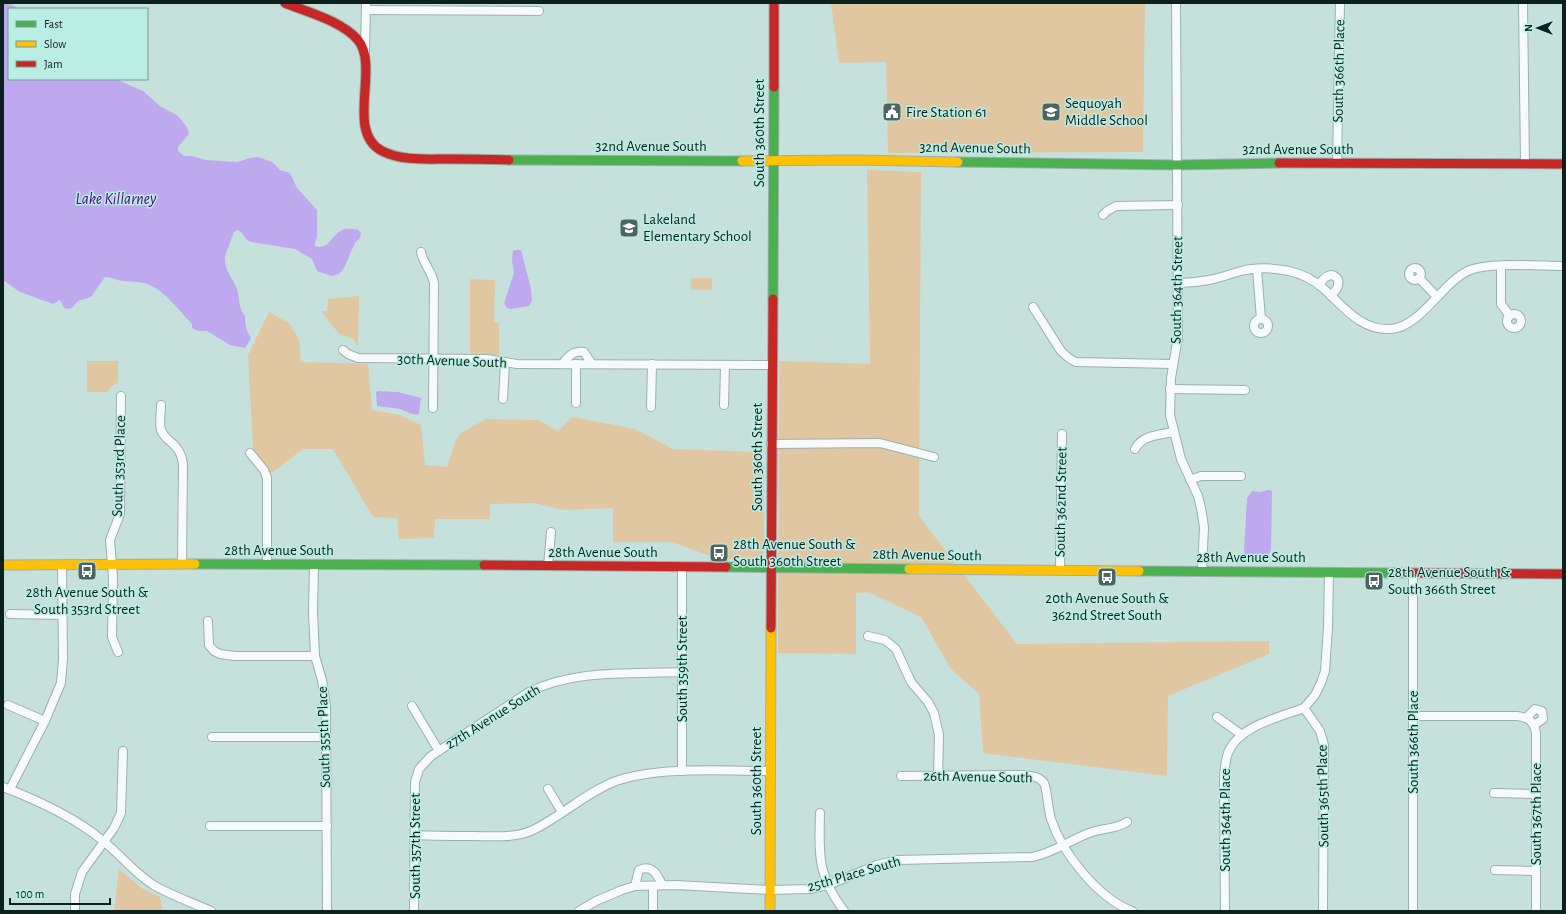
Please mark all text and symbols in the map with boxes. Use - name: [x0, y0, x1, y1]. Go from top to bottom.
- legend: [8, 8, 148, 80]
- north arrow: [1518, 8, 1558, 48]
- text: Fast: [44, 18, 63, 30]
- street label: South 366th Place: [1331, 19, 1347, 123]
- text: N: [1523, 24, 1534, 32]
- text: Slow: [44, 38, 66, 50]
- text: Jam: [44, 58, 63, 70]
- street label: South 360th Street: [752, 79, 767, 187]
- place label: Sequoyah Middle School: [1065, 96, 1148, 128]
- public building icon: Fire Station 61: [881, 101, 903, 123]
- school or university icon: Sequoyah Middle School: [1040, 101, 1062, 123]
- place label: Fire Station 61: [906, 105, 987, 120]
- street label: 32nd Avenue South: [595, 139, 707, 154]
- street label: 32nd Avenue South: [919, 140, 1031, 156]
- street label: 32nd Avenue South: [1242, 142, 1354, 157]
- water label: Lake Killarney: [76, 191, 157, 207]
- place label: Lakeland Elementary School: [643, 212, 752, 244]
- school or university icon: Lakeland Elementary School: [618, 217, 640, 239]
- street label: South 364th Street: [1169, 236, 1185, 344]
- street label: 30th Avenue South: [397, 352, 507, 370]
- street label: South 360th Street: [750, 403, 765, 511]
- street label: South 353rd Place: [110, 415, 128, 517]
- street label: South 362nd Street: [1053, 447, 1069, 557]
- place label: 28th Avenue South & South 360th Street: [733, 537, 856, 569]
- bus stop icon: 28th Avenue South & South 360th Street: [708, 542, 730, 564]
- street label: 28th Avenue South: [224, 543, 334, 558]
- street label: 28th Avenue South: [548, 545, 658, 560]
- street label: 28th Avenue South: [872, 547, 982, 563]
- street label: 28th Avenue South: [1196, 550, 1306, 565]
- bus stop icon: 28th Avenue South & South 353rd Street: [76, 560, 98, 582]
- place label: 28th Avenue South & South 366th Street: [1388, 565, 1511, 597]
- bus stop icon: 20th Avenue South & 362nd Street South: [1096, 566, 1118, 588]
- bus stop icon: 28th Avenue South & South 366th Street: [1363, 570, 1385, 592]
- place label: 28th Avenue South & South 353rd Street: [26, 585, 149, 617]
- place label: 20th Avenue South & 362nd Street South: [1045, 591, 1169, 623]
- street label: South 359th Street: [675, 615, 690, 722]
- street label: 27th Avenue South: [443, 682, 543, 752]
- street label: South 355th Place: [315, 686, 333, 788]
- street label: South 366th Place: [1406, 690, 1421, 794]
- street label: South 360th Street: [749, 727, 764, 835]
- street label: South 365th Place: [1315, 745, 1331, 847]
- street label: South 367th Place: [1529, 763, 1544, 865]
- street label: South 364th Place: [1218, 768, 1233, 872]
- street label: 26th Avenue South: [923, 769, 1033, 785]
- street label: South 357th Street: [408, 793, 423, 899]
- street label: 25th Place South: [806, 854, 902, 894]
- scale bar: [10, 880, 110, 906]
- text: 100 m: [16, 888, 44, 900]

